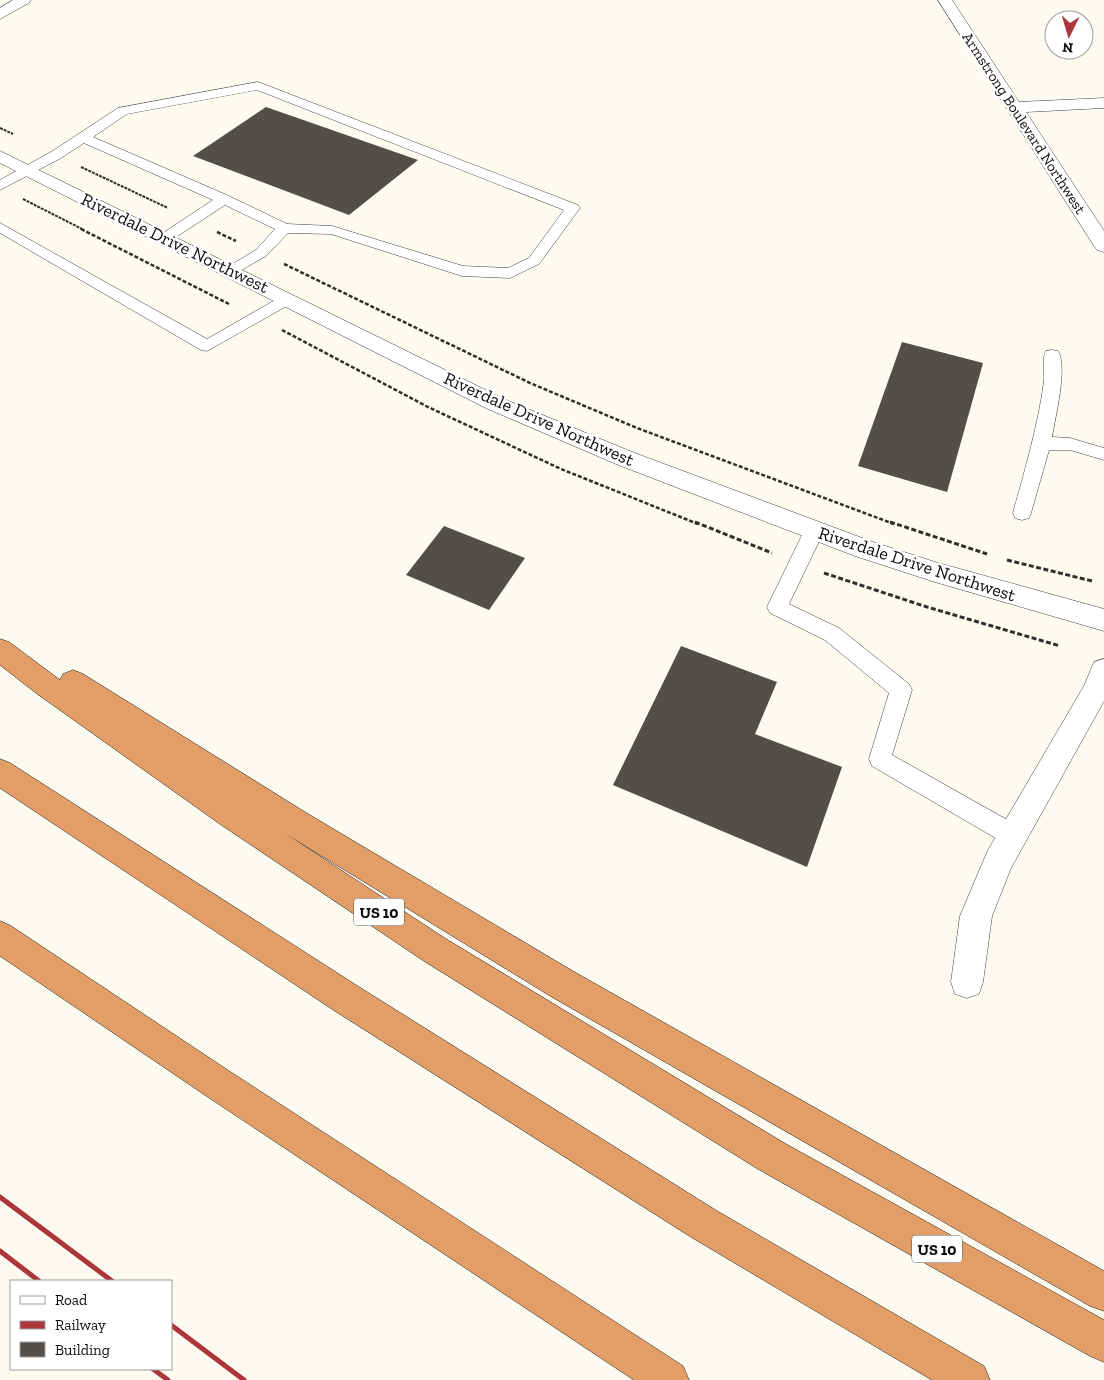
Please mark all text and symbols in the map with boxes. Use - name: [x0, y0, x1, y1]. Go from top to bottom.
- north arrow: [1044, 10, 1094, 60]
- street label: Armstrong Boulevard Northwest: [958, 29, 1090, 217]
- street label: Riverdale Drive Northwest: [78, 188, 273, 298]
- street label: Riverdale Drive Northwest: [440, 367, 638, 471]
- street label: Riverdale Drive Northwest: [816, 522, 1019, 606]
- road number: US 10: [354, 899, 404, 926]
- road number: US 10: [912, 1236, 962, 1262]
- legend: [10, 1280, 172, 1370]
- text: Road: [55, 1291, 88, 1309]
- text: Railway: [55, 1316, 106, 1334]
- text: Building: [55, 1341, 110, 1359]

